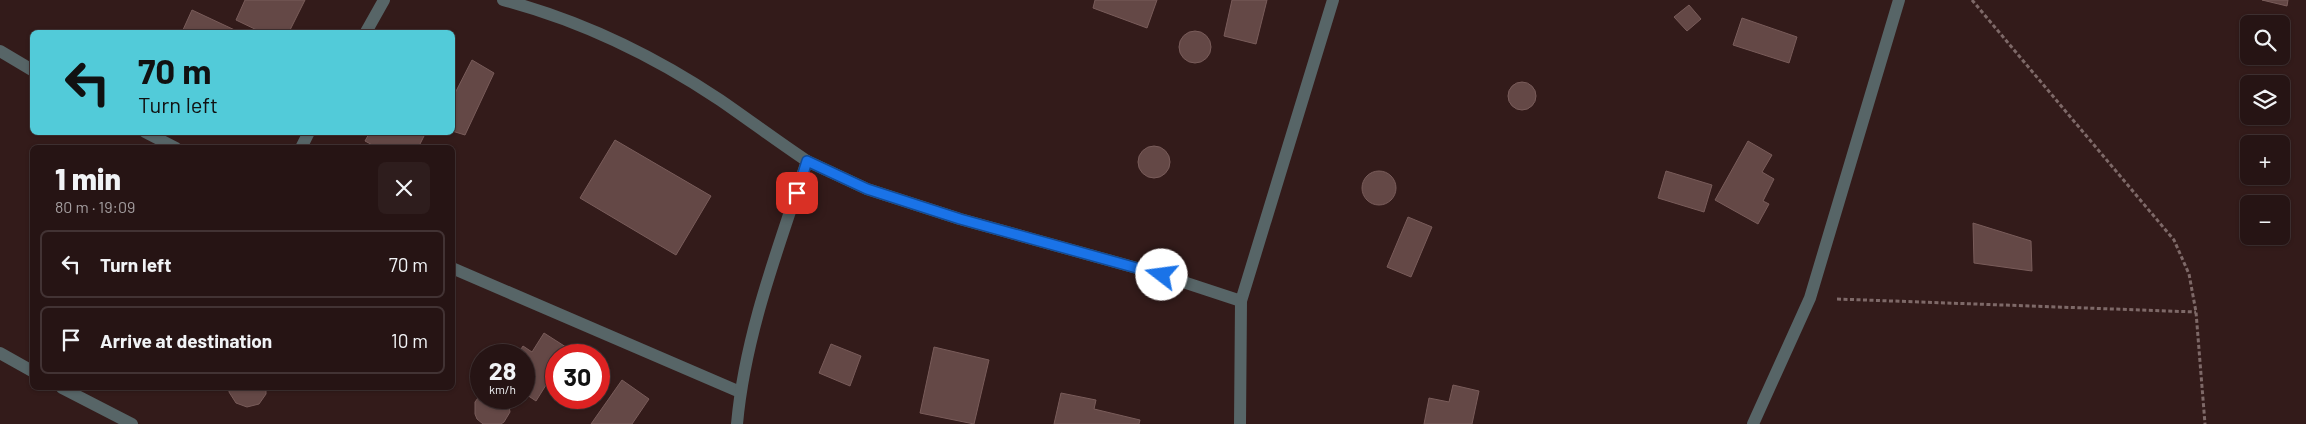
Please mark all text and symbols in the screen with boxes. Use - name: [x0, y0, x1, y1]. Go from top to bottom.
- map controls: [2240, 15, 2290, 245]
- button: search: [2240, 15, 2290, 65]
- text: 70 m: [138, 49, 212, 91]
- icon: left: [55, 50, 120, 115]
- button: layers: [2240, 75, 2290, 125]
- text: Turn left: [138, 91, 218, 117]
- button: +: [2240, 135, 2290, 185]
- text: 1 min: [55, 160, 121, 196]
- button: close: [378, 162, 430, 214]
- pin: [776, 172, 818, 214]
- icon: arrive: [783, 179, 811, 207]
- button: −: [2240, 195, 2290, 245]
- text: 80 m · 19:09: [55, 197, 135, 216]
- position arrow: [1135, 248, 1187, 300]
- icon: left: [57, 250, 85, 278]
- text: Turn left: [100, 253, 171, 276]
- text: 70 m: [389, 253, 428, 276]
- icon: arrive: [57, 326, 85, 354]
- text: Arrive at destination: [100, 329, 272, 352]
- text: 10 m: [391, 329, 428, 352]
- speed limit sign: 30: [545, 344, 610, 409]
- text: 28: [489, 355, 516, 385]
- text: km/h: [489, 382, 516, 396]

